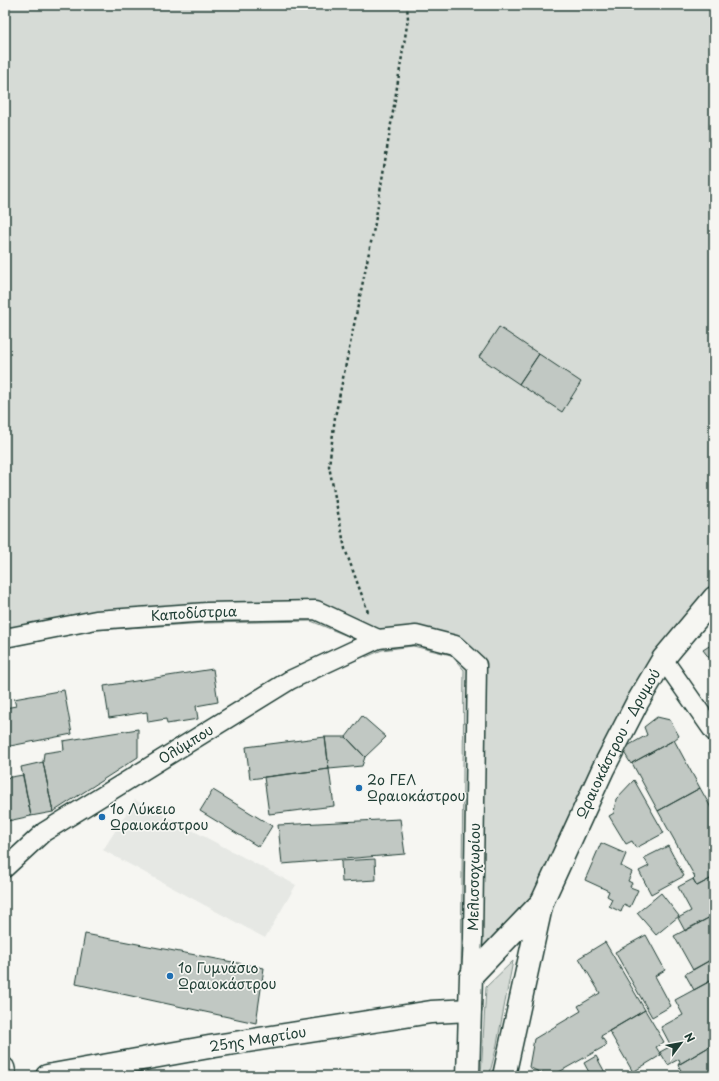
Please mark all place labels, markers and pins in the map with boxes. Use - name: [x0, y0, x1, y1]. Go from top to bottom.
- place label: 2o ΓΕΛ Ωραιοκάστρου: [367, 769, 466, 806]
- marker: 2o ΓΕΛ Ωραιοκάστρου: [354, 783, 364, 793]
- place label: 1ο Λύκειο Ωραιοκάστρου: [110, 798, 209, 835]
- marker: 1ο Λύκειο Ωραιοκάστρου: [97, 812, 107, 822]
- place label: 1o Γυμνάσιο Ωραιοκάστρου: [178, 957, 277, 994]
- marker: 1o Γυμνάσιο Ωραιοκάστρου: [165, 971, 175, 981]

